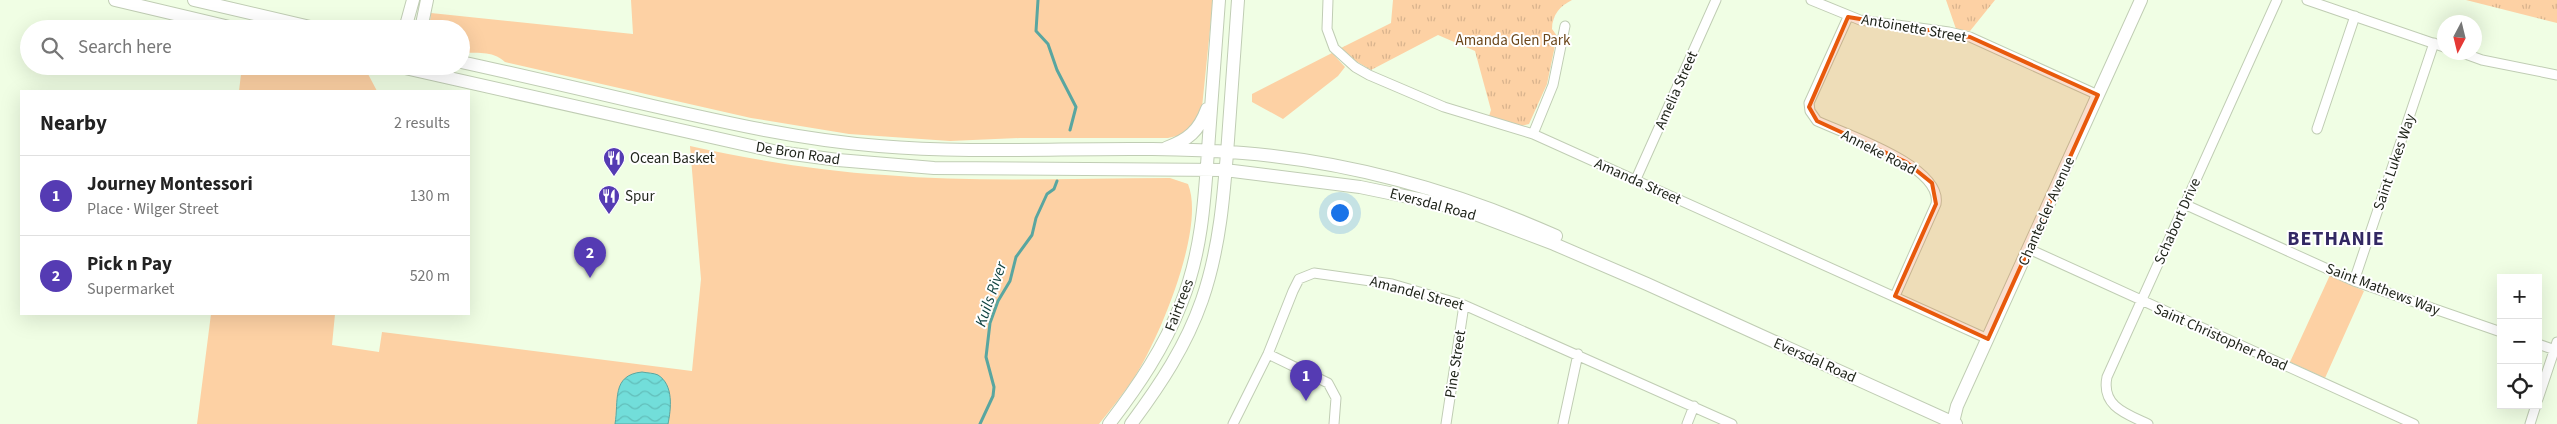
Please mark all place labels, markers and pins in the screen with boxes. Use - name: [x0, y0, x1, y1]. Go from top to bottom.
- restaurant icon: Ocean Basket: [602, 146, 626, 177]
- place label: Ocean Basket: [630, 148, 715, 169]
- restaurant icon: Spur: [597, 184, 621, 215]
- place label: Spur: [625, 186, 655, 207]
- pin: 2: [574, 237, 606, 278]
- pin: 1: [1290, 360, 1322, 401]

